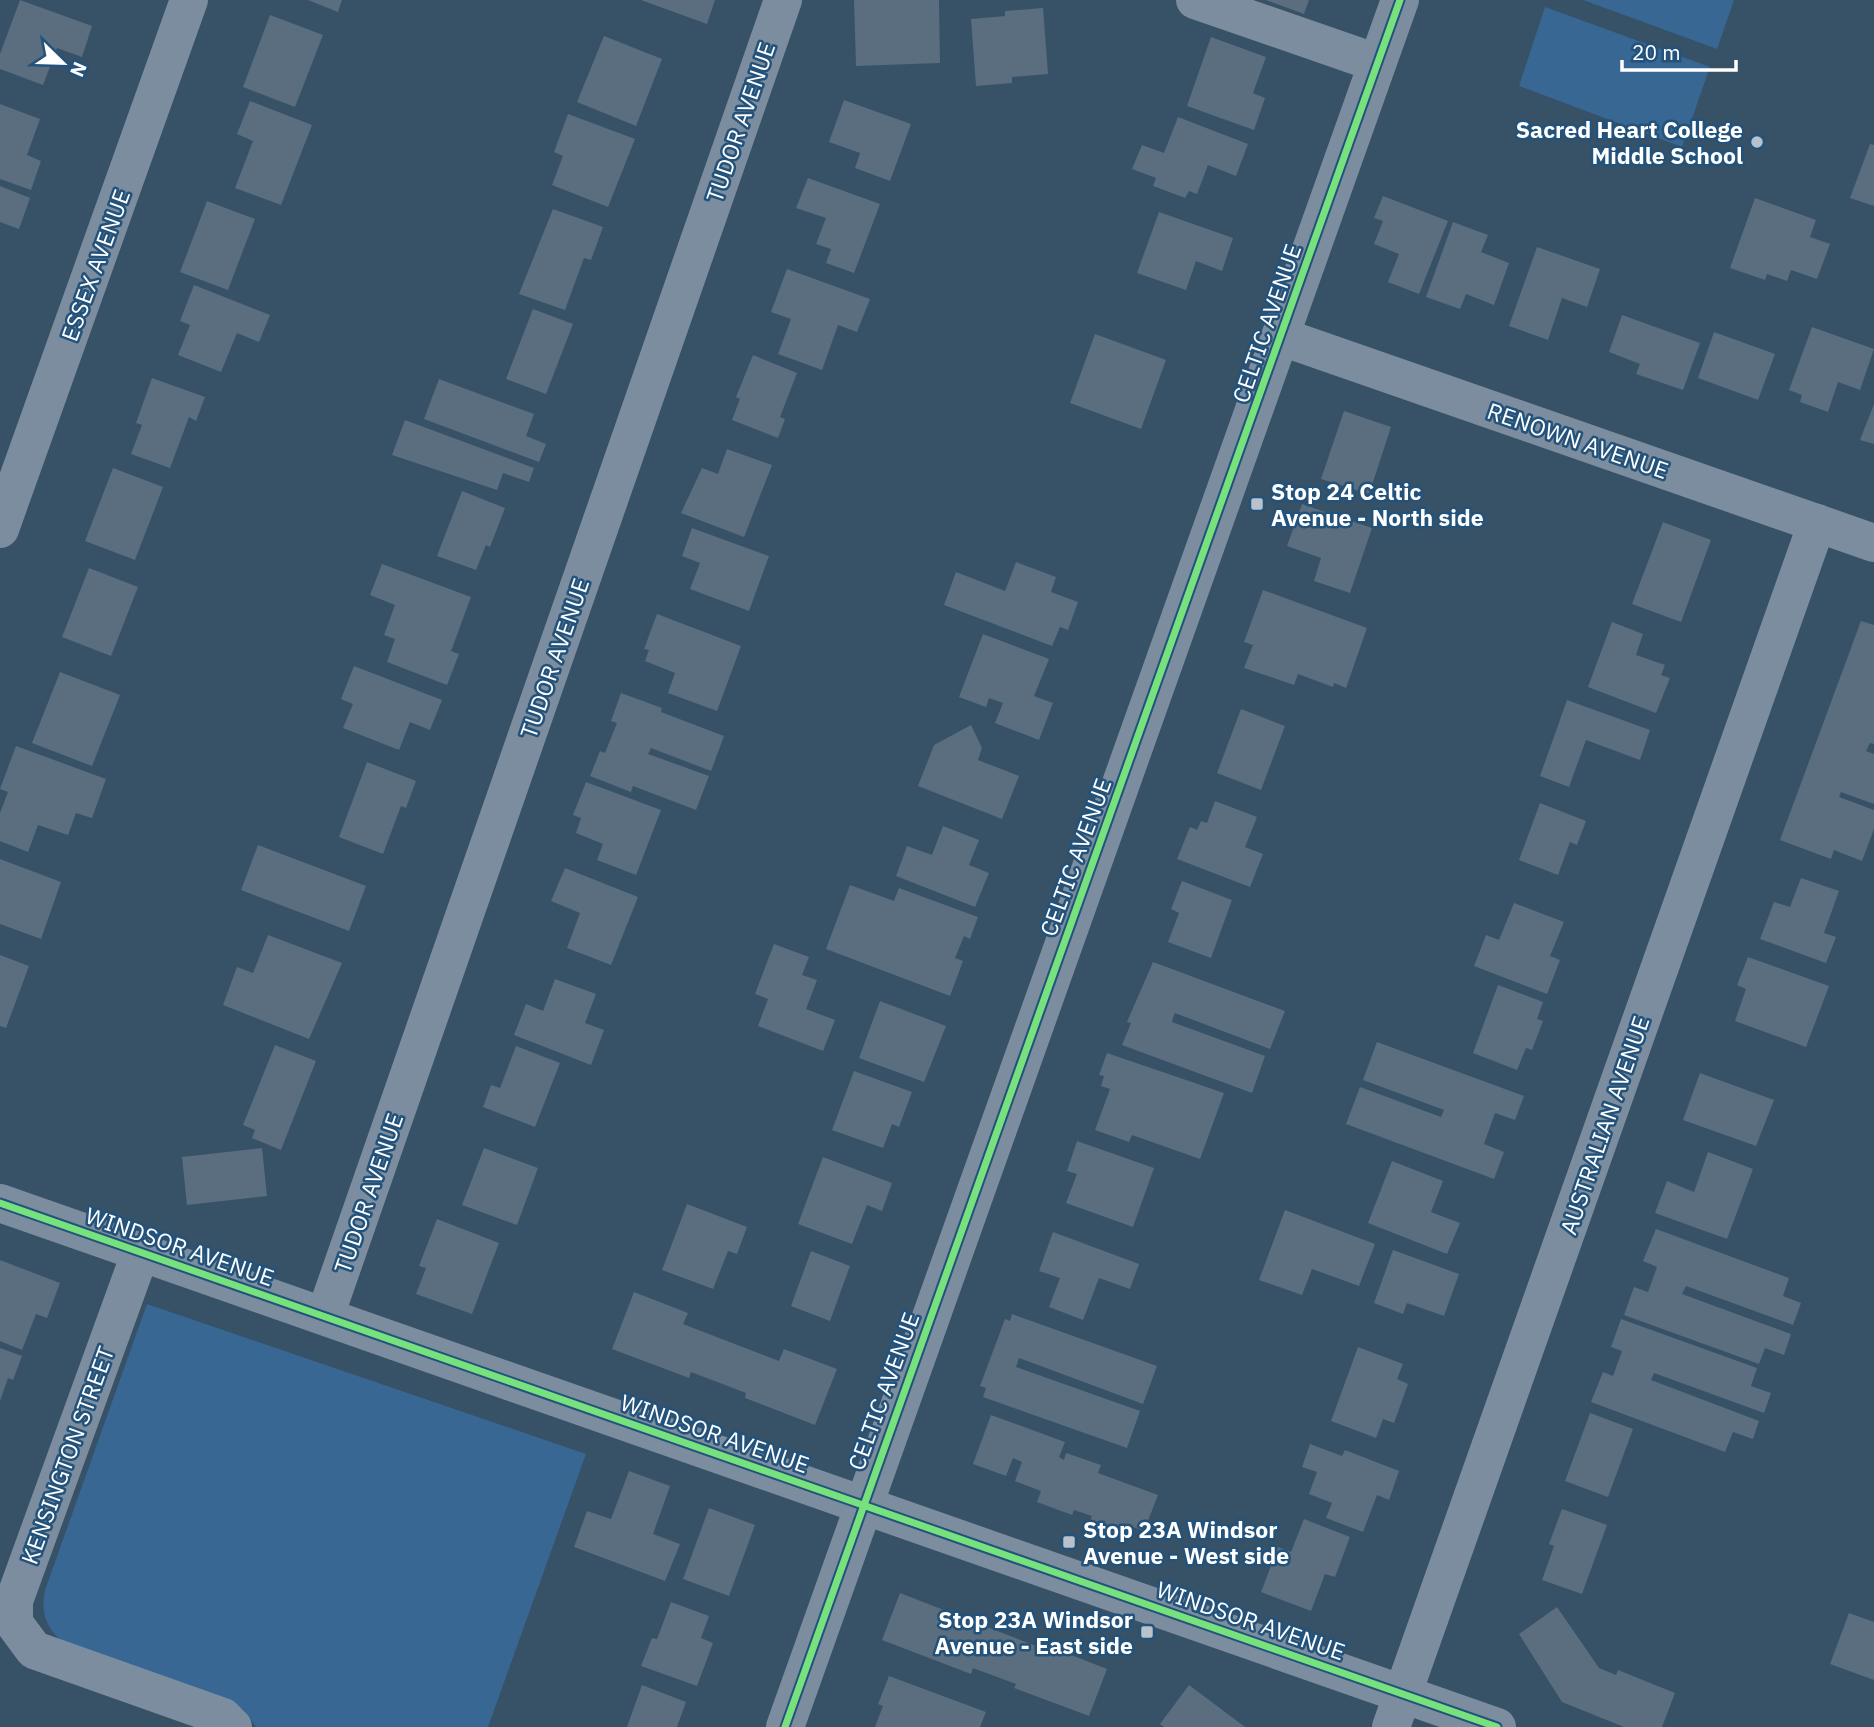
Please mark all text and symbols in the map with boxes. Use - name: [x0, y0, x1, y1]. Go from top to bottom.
- north arrow: [28, 28, 98, 98]
- scale bar: [1622, 28, 1736, 72]
- street label: TUDOR AVENUE: [699, 38, 781, 206]
- text: 20 m: [1632, 38, 1681, 66]
- text: N: [65, 59, 92, 81]
- place label: Sacred Heart College Middle School: [1516, 114, 1743, 170]
- marker: Sacred Heart College Middle School: [1749, 134, 1765, 150]
- street label: ESSEX AVENUE: [54, 185, 136, 345]
- street label: CELTIC AVENUE: [1225, 240, 1307, 406]
- street label: RENOWN AVENUE: [1484, 395, 1672, 485]
- place label: Stop 24 Celtic Avenue - North side: [1271, 476, 1484, 532]
- marker: Stop 24 Celtic Avenue - North side: [1249, 496, 1265, 512]
- street label: TUDOR AVENUE: [513, 574, 595, 742]
- street label: CELTIC AVENUE: [1033, 774, 1117, 940]
- street label: AUSTRALIAN AVENUE: [1552, 1012, 1656, 1238]
- street label: TUDOR AVENUE: [327, 1109, 409, 1277]
- street label: WINDSOR AVENUE: [82, 1200, 278, 1292]
- street label: CELTIC AVENUE: [841, 1308, 925, 1474]
- street label: KENSINGTON STREET: [14, 1342, 120, 1568]
- street label: WINDSOR AVENUE: [617, 1387, 813, 1479]
- place label: Stop 23A Windsor Avenue - West side: [1083, 1514, 1289, 1570]
- marker: Stop 23A Windsor Avenue - West side: [1061, 1534, 1077, 1550]
- street label: WINDSOR AVENUE: [1153, 1574, 1349, 1666]
- place label: Stop 23A Windsor Avenue - East side: [935, 1604, 1133, 1660]
- marker: Stop 23A Windsor Avenue - East side: [1139, 1624, 1155, 1640]

